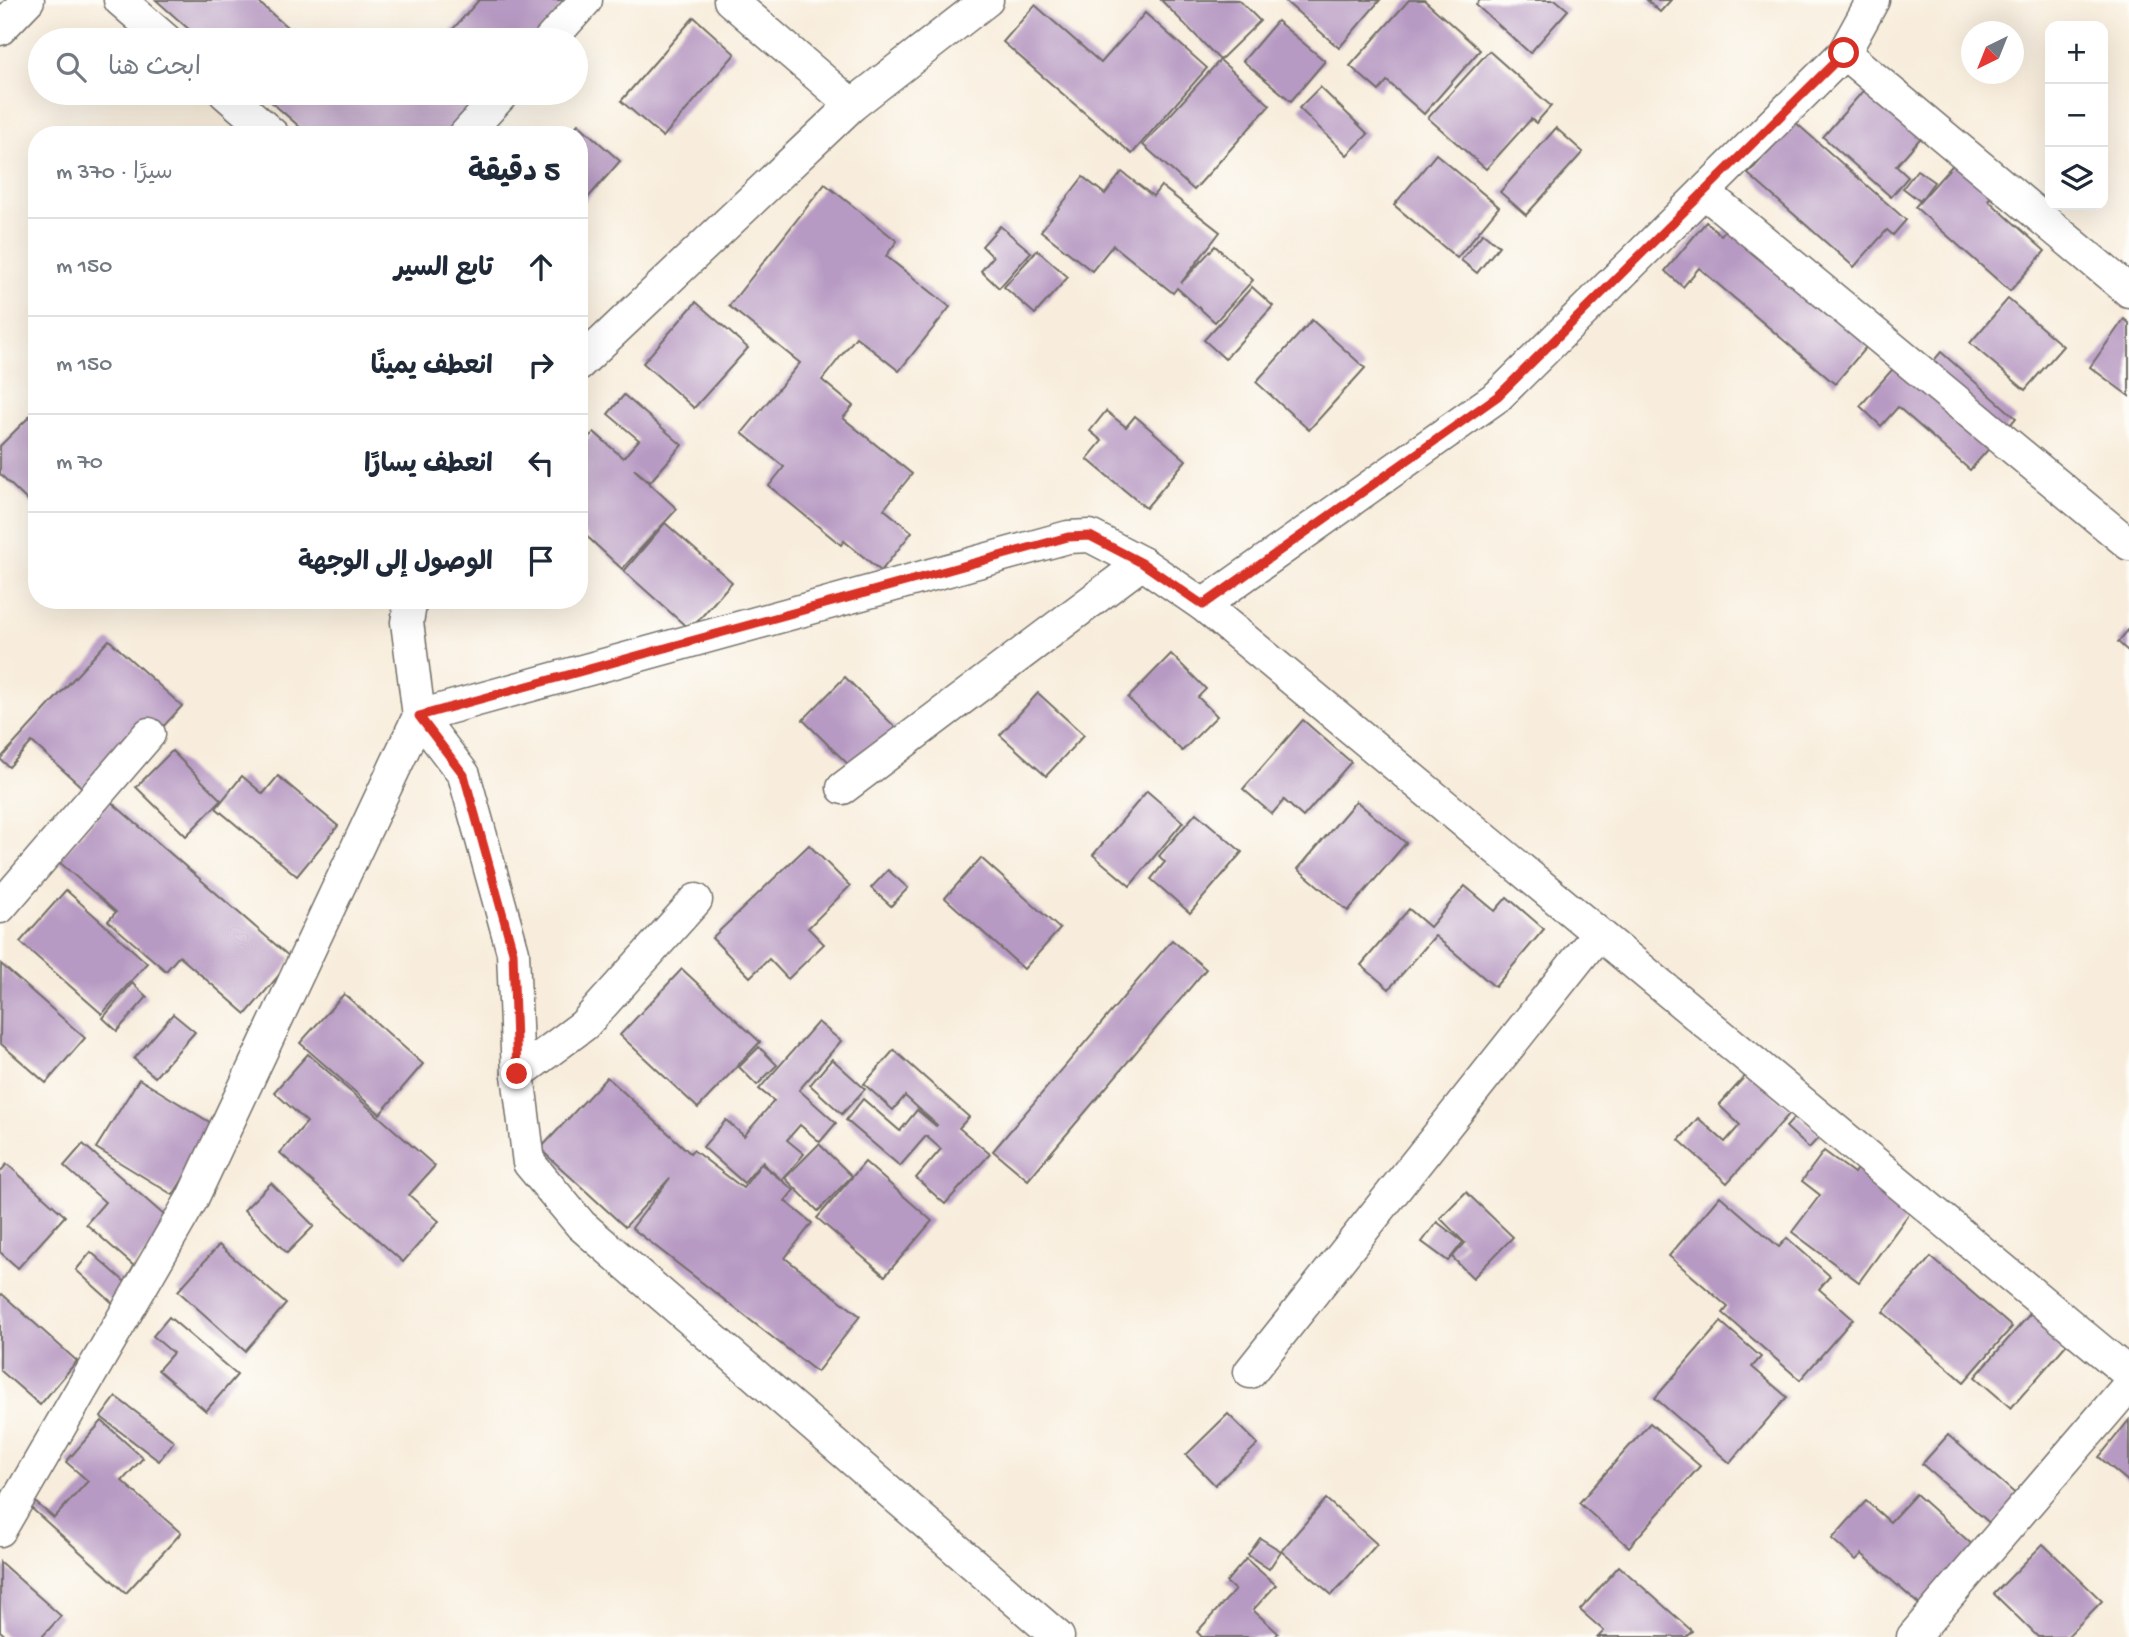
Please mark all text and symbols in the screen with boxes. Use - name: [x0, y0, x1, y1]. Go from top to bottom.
- north arrow: [1961, 21, 2024, 84]
- map controls: [2045, 21, 2108, 210]
- button: +: [2045, 21, 2108, 84]
- search box: [28, 28, 588, 105]
- route start: [1828, 37, 1859, 68]
- icon: search: [52, 48, 90, 86]
- text: ابحث هنا: [108, 54, 201, 85]
- button: −: [2045, 84, 2108, 147]
- button: layers: [2045, 147, 2108, 210]
- text: 5 دقيقة: [468, 157, 560, 192]
- text: سيرًا · 370 m: [56, 160, 173, 187]
- icon: ahead: [522, 248, 560, 286]
- text: 150 m: [56, 254, 112, 281]
- text: تابع السير: [394, 255, 493, 286]
- icon: right: [522, 346, 560, 384]
- text: 150 m: [56, 352, 112, 379]
- text: انعطف يمينًا: [371, 353, 493, 384]
- icon: left: [522, 444, 560, 482]
- text: 70 m: [56, 450, 103, 477]
- text: انعطف يسارًا: [364, 451, 493, 482]
- icon: arrive: [522, 542, 560, 580]
- text: الوصول إلى الوجهة: [298, 549, 493, 580]
- route end: [501, 1058, 532, 1089]

